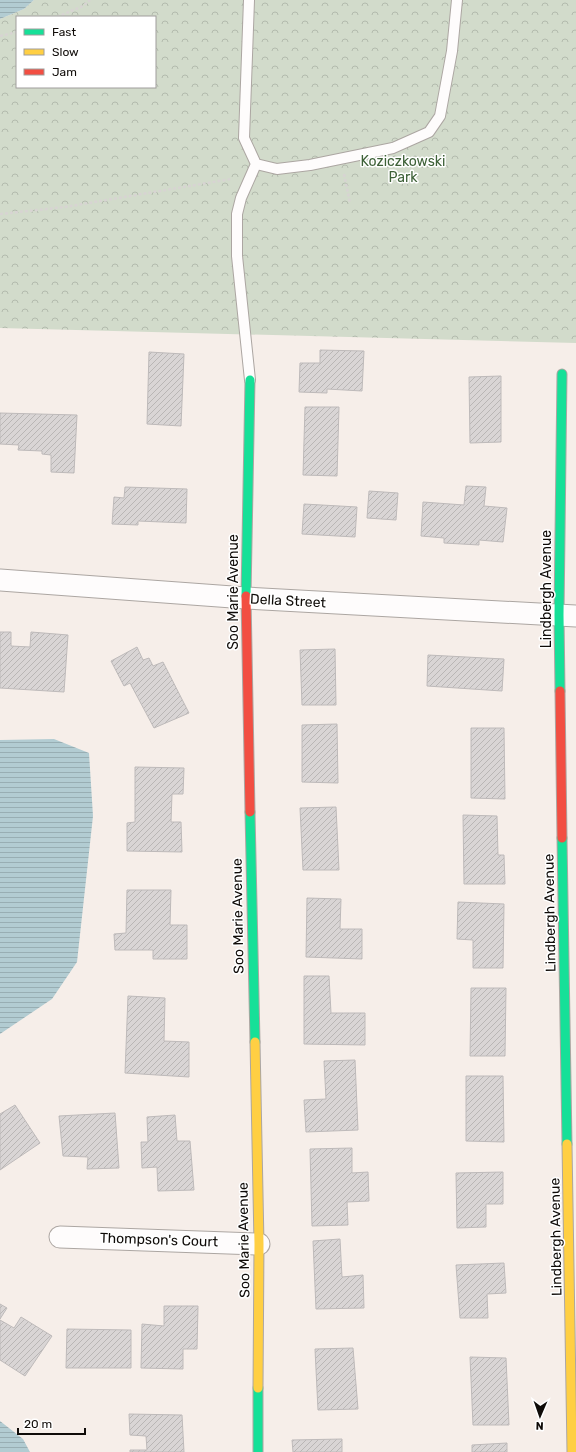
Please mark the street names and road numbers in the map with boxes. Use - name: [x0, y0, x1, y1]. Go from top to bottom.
- street label: Lindbergh Avenue: [538, 530, 555, 648]
- street label: Soo Marie Avenue: [225, 534, 242, 650]
- street label: Della Street: [250, 591, 327, 612]
- street label: Lindbergh Avenue: [540, 854, 560, 972]
- street label: Soo Marie Avenue: [228, 858, 248, 974]
- street label: Lindbergh Avenue: [546, 1178, 566, 1296]
- street label: Soo Marie Avenue: [234, 1182, 254, 1298]
- street label: Thompson's Court: [100, 1229, 219, 1251]

